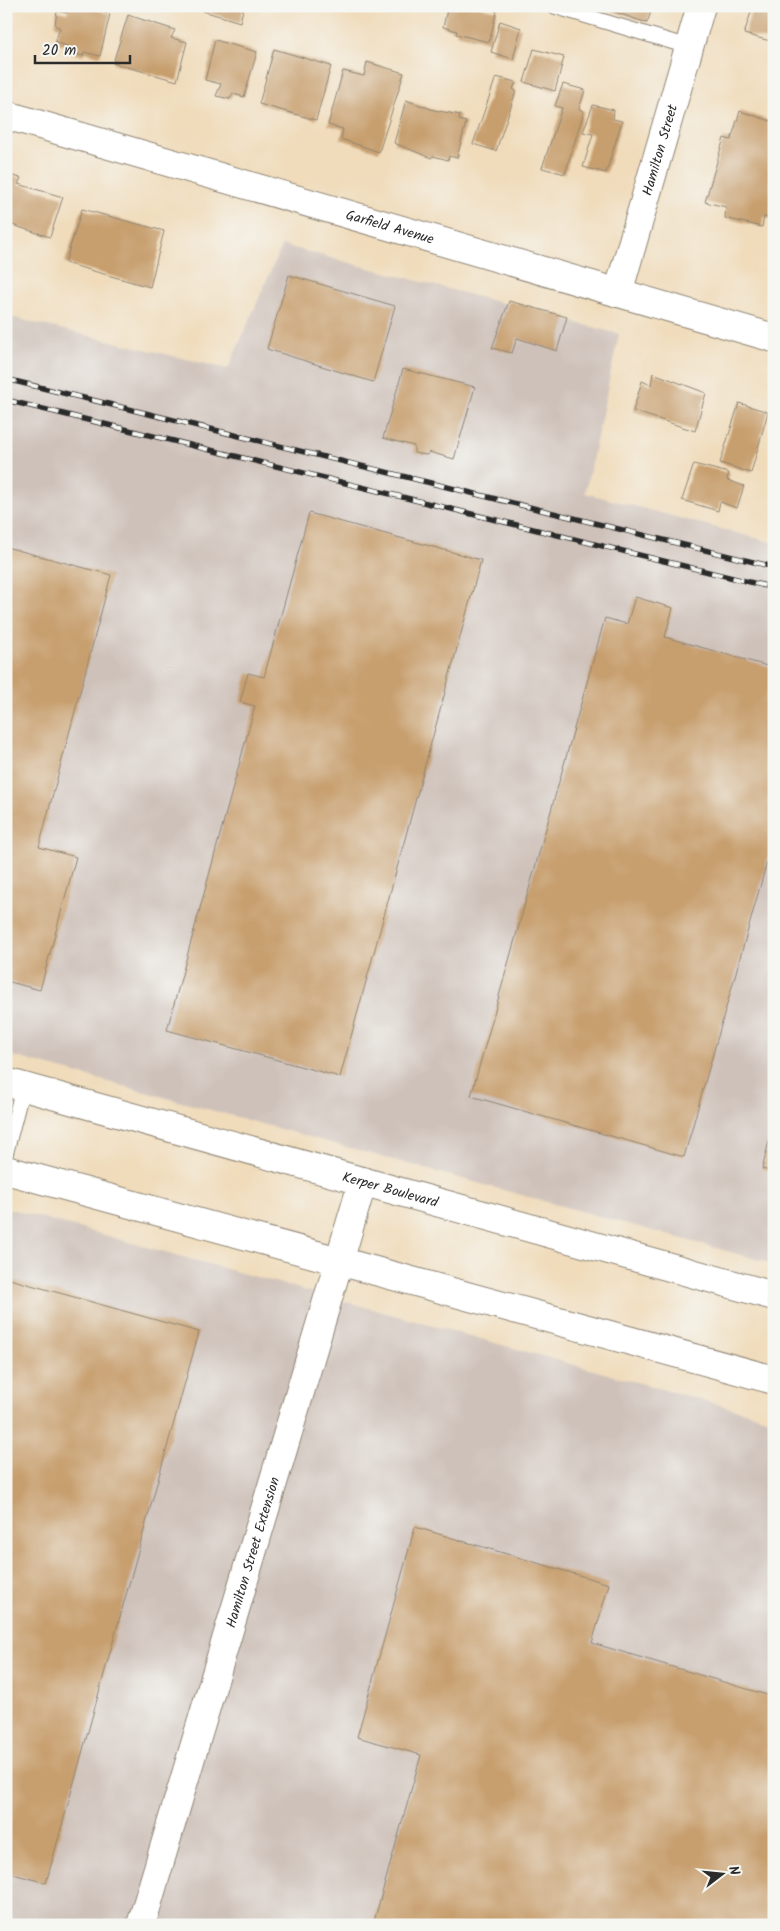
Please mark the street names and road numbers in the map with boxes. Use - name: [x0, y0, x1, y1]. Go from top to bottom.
- street label: Hamilton Street: [637, 101, 684, 198]
- street label: Garfield Avenue: [343, 204, 437, 251]
- street label: Kerper Boulevard: [340, 1166, 441, 1214]
- street label: Hamilton Street Extension: [220, 1474, 286, 1631]

